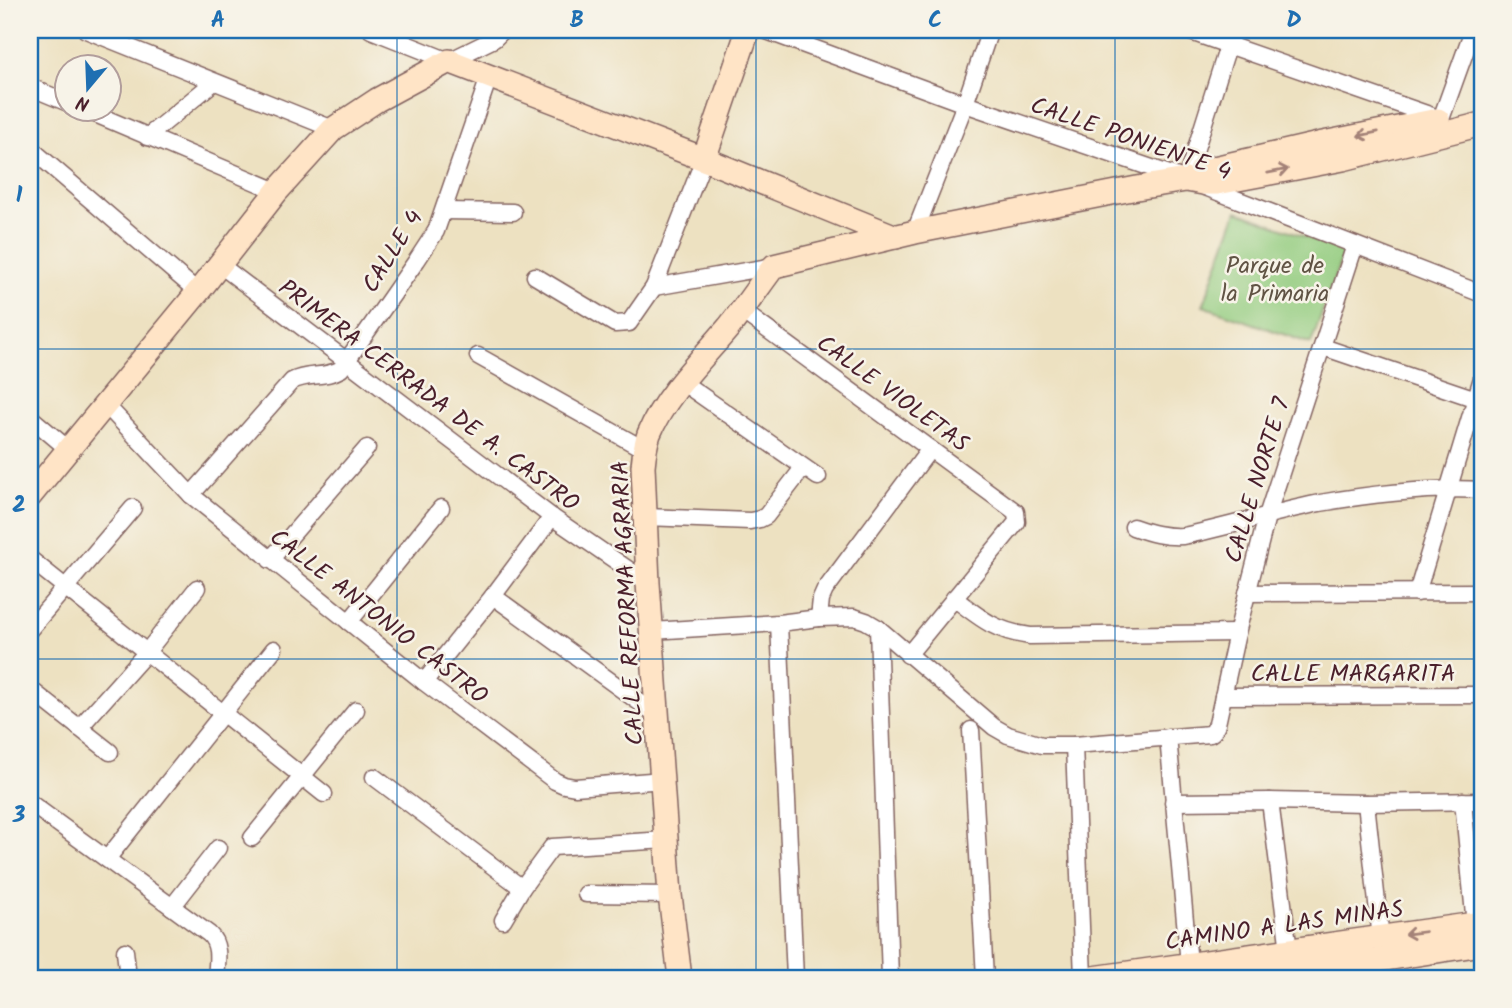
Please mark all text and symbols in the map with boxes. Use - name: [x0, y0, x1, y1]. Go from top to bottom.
- text: A: [211, 3, 225, 39]
- text: B: [570, 3, 584, 39]
- text: C: [928, 3, 942, 39]
- text: D: [1286, 3, 1302, 39]
- north arrow: [52, 52, 122, 122]
- text: N: [73, 86, 94, 118]
- street label: CALLE PONIENTE 4: [1025, 87, 1236, 192]
- one-way arrow: [1357, 127, 1380, 141]
- one-way arrow: [1266, 164, 1289, 177]
- text: 1: [16, 178, 23, 214]
- street label: CALLE 4: [352, 202, 434, 301]
- park label: Parque de la Primaria: [1221, 247, 1329, 314]
- street label: PRIMERA CERRADA DE A. CASTRO: [269, 270, 587, 523]
- street label: CALLE VIOLETAS: [807, 325, 977, 463]
- street label: CALLE NORTE 7: [1215, 392, 1302, 568]
- street label: CALLE REFORMA AGRARIA: [602, 459, 655, 746]
- text: 2: [12, 488, 26, 524]
- street label: CALLE ANTONIO CASTRO: [260, 519, 496, 715]
- street label: CALLE MARGARITA: [1251, 655, 1455, 694]
- text: 3: [12, 798, 26, 834]
- street label: CAMINO A LAS MINAS: [1163, 890, 1406, 963]
- one-way arrow: [1404, 927, 1427, 940]

